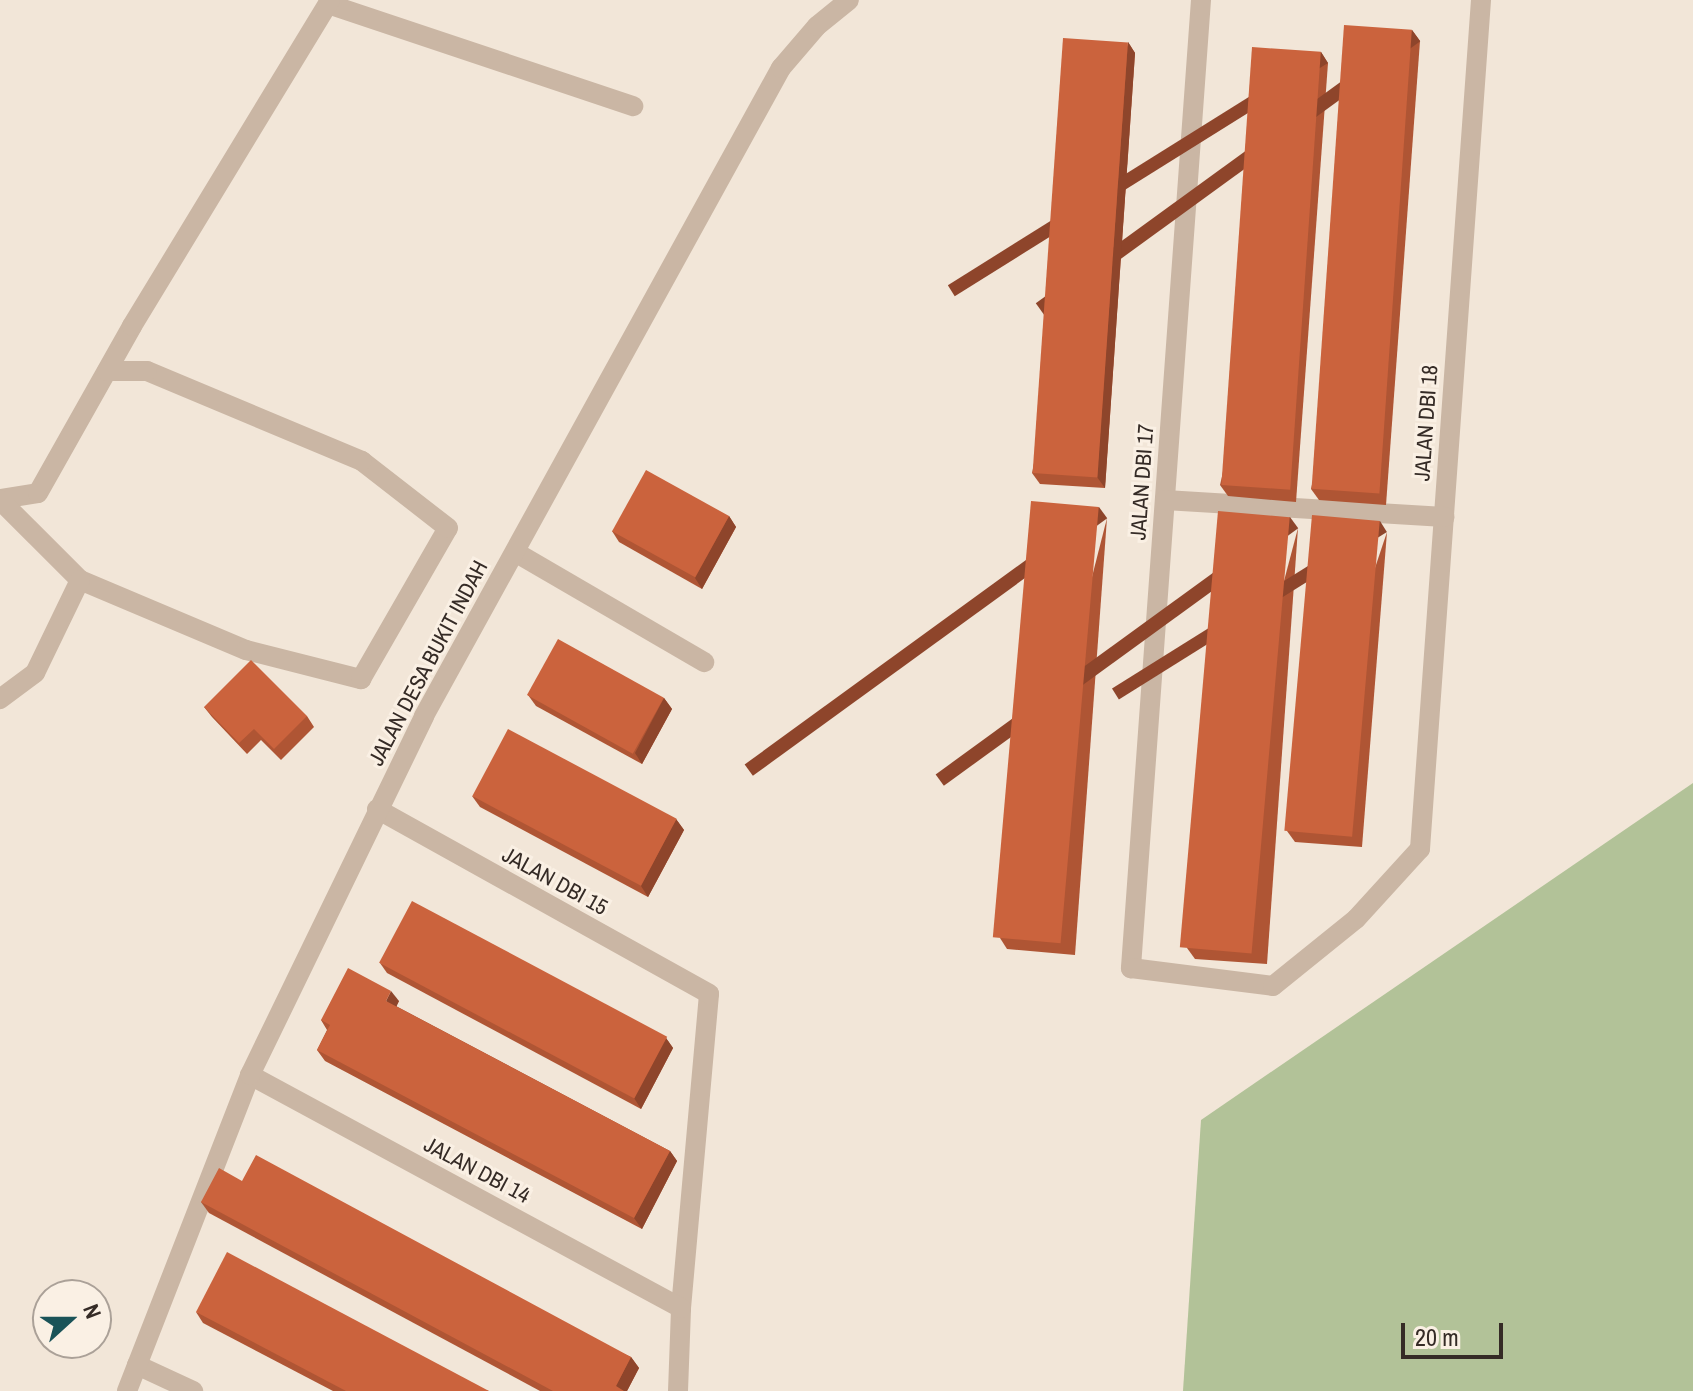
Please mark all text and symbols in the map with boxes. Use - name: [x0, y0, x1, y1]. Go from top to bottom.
- street label: JALAN DBI 18: [1409, 364, 1443, 482]
- street label: JALAN DBI 17: [1125, 423, 1159, 541]
- street label: JALAN DESA BUKIT INDAH: [362, 555, 494, 771]
- street label: JALAN DBI 15: [498, 841, 612, 921]
- street label: JALAN DBI 14: [419, 1131, 535, 1209]
- north arrow: [32, 1279, 112, 1359]
- text: N: [76, 1300, 109, 1323]
- scale bar: [1405, 1307, 1507, 1357]
- text: 20 m: [1415, 1321, 1459, 1353]

